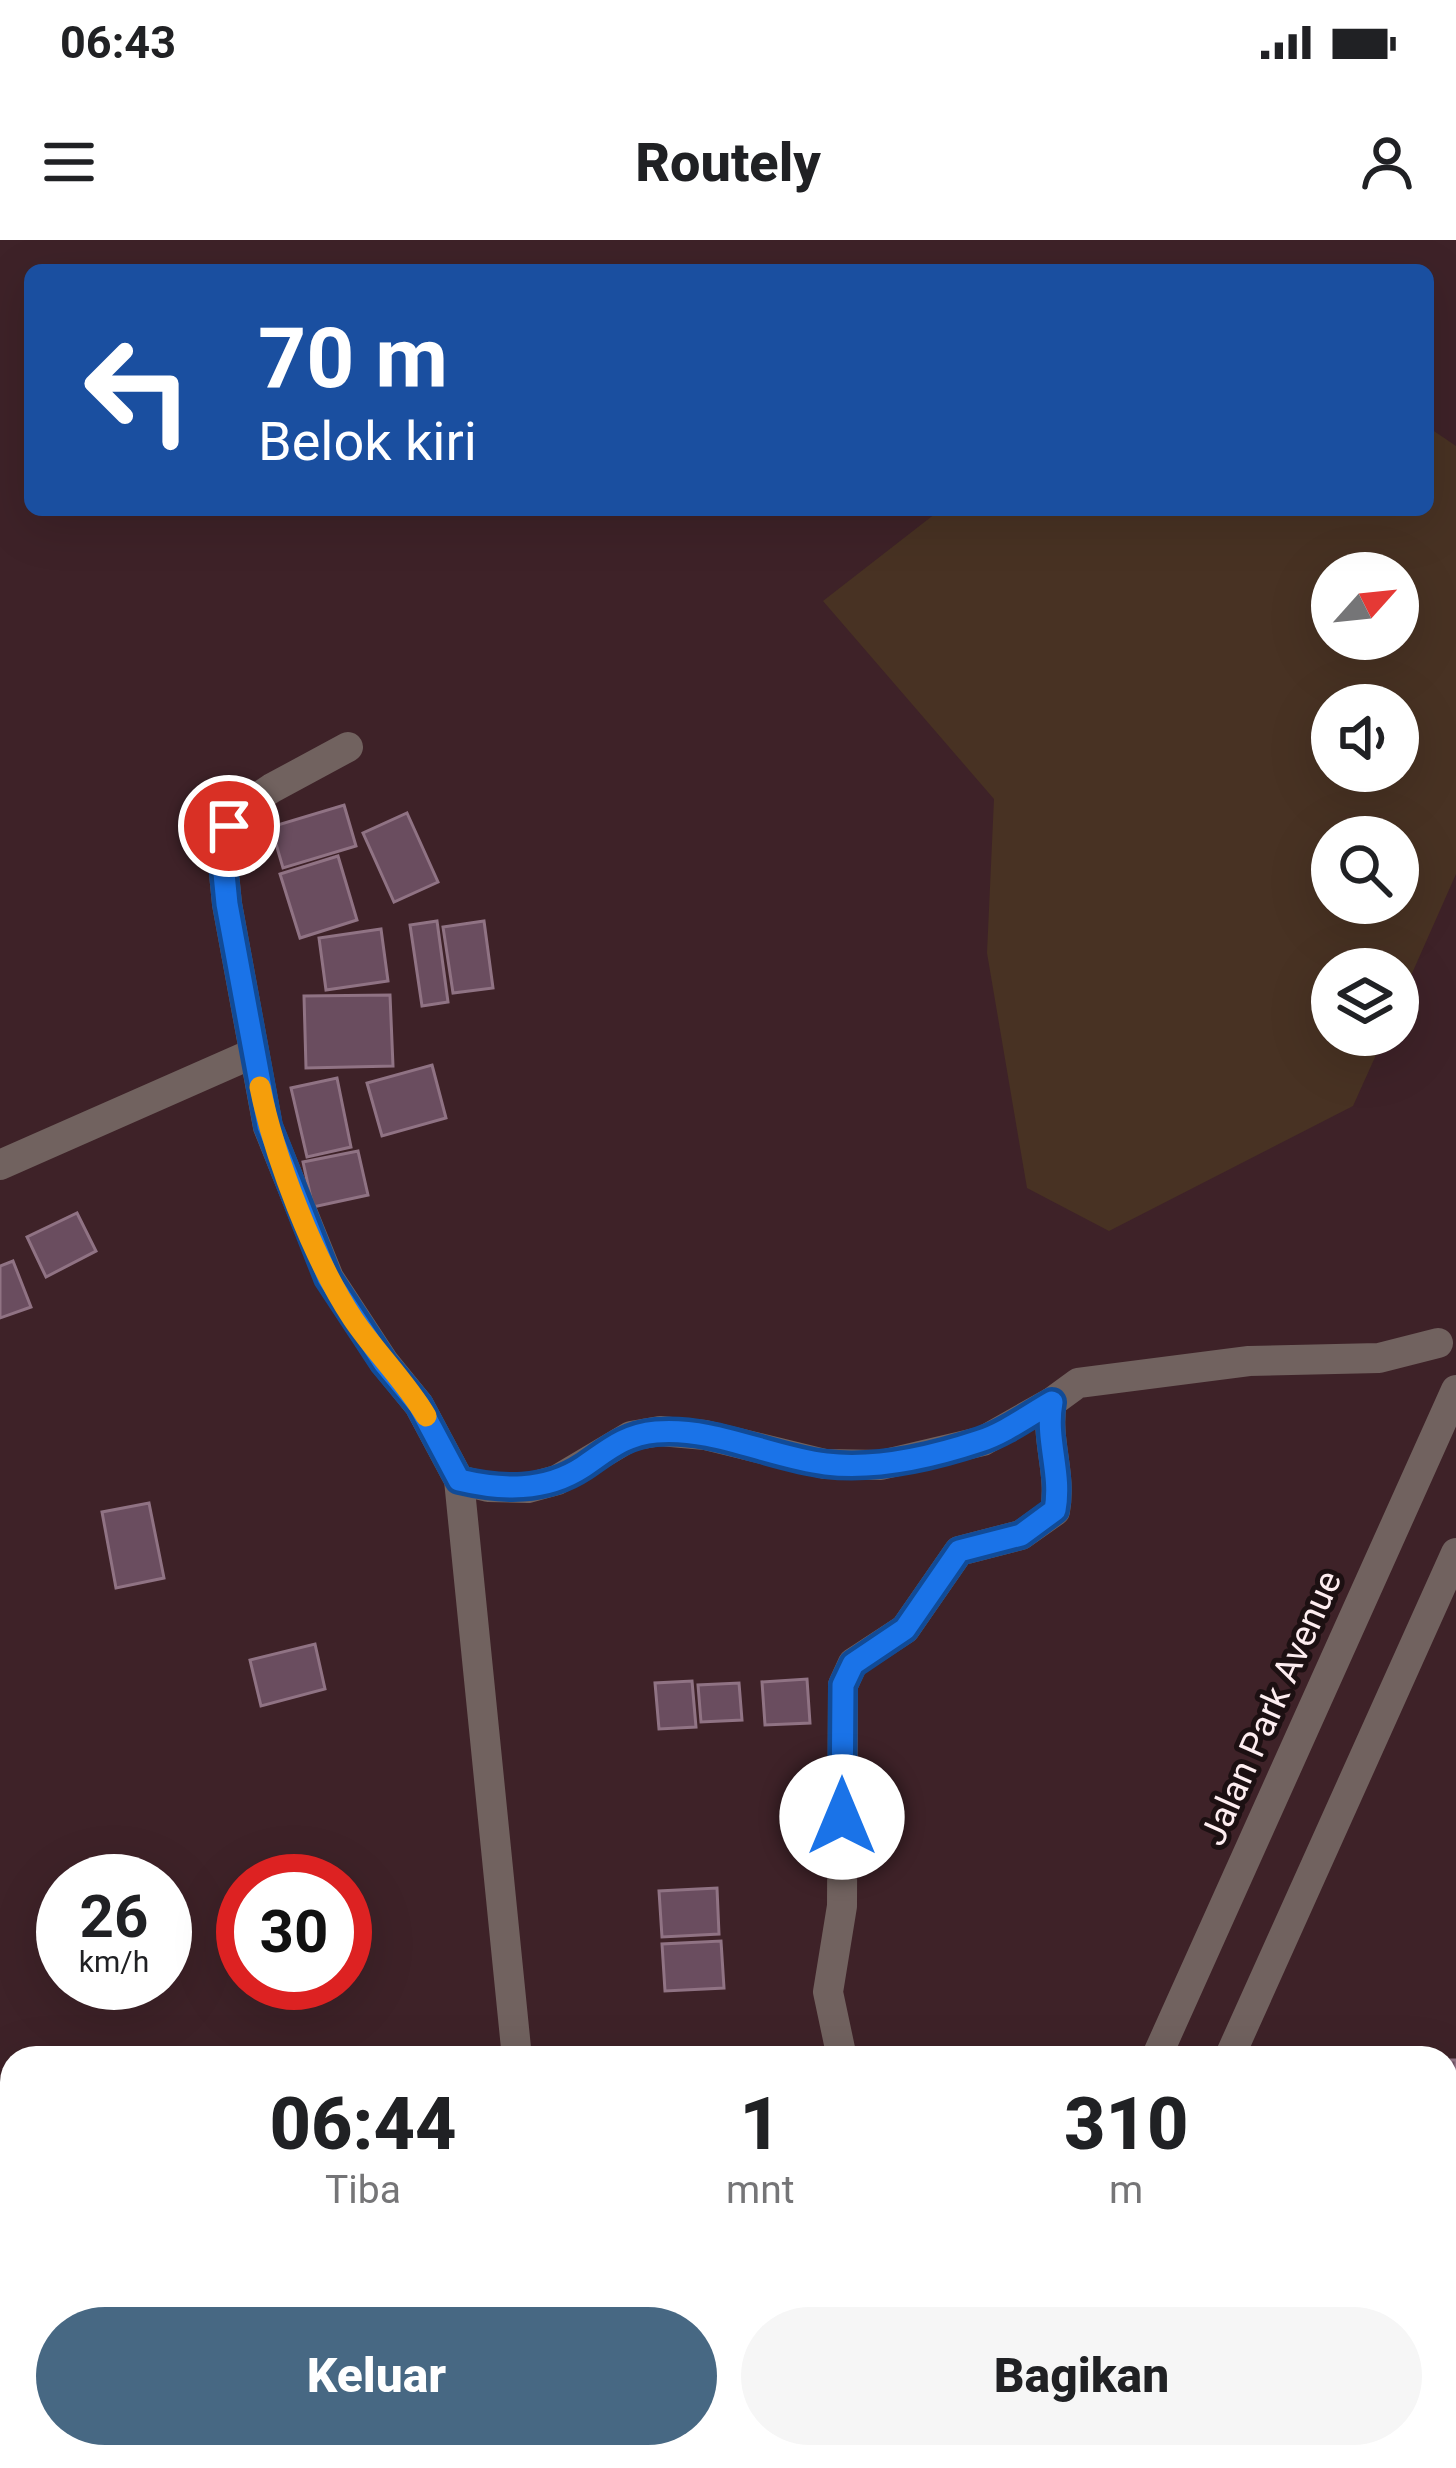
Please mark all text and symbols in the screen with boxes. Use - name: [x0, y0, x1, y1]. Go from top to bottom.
- text: 06:43: [60, 16, 176, 69]
- icon: menu: [36, 129, 102, 195]
- icon: person: [1354, 129, 1420, 195]
- text: Routely: [635, 131, 821, 194]
- text: 70 m: [258, 309, 448, 408]
- icon: left: [60, 312, 216, 468]
- text: Belok kiri: [258, 410, 477, 473]
- north arrow: [1311, 552, 1419, 660]
- map controls: [1311, 552, 1419, 1056]
- button: sound: [1311, 684, 1419, 792]
- pin: [178, 775, 280, 877]
- icon: arrive: [196, 793, 262, 859]
- button: search: [1311, 816, 1419, 924]
- button: layers: [1311, 948, 1419, 1056]
- street label: Jalan Park Avenue: [1192, 1564, 1350, 1852]
- position arrow: [779, 1754, 905, 1880]
- speed limit sign: 30: [216, 1854, 372, 2010]
- text: 26: [80, 1881, 148, 1952]
- text: km/h: [79, 1944, 149, 1979]
- text: 06:44: [269, 2082, 457, 2167]
- text: 1: [739, 2082, 781, 2167]
- text: 310: [1064, 2082, 1189, 2167]
- text: Tiba: [325, 2167, 401, 2213]
- text: mnt: [726, 2167, 794, 2213]
- text: m: [1109, 2167, 1143, 2213]
- button: Keluar: [36, 2307, 717, 2445]
- button: Bagikan: [741, 2307, 1422, 2445]

